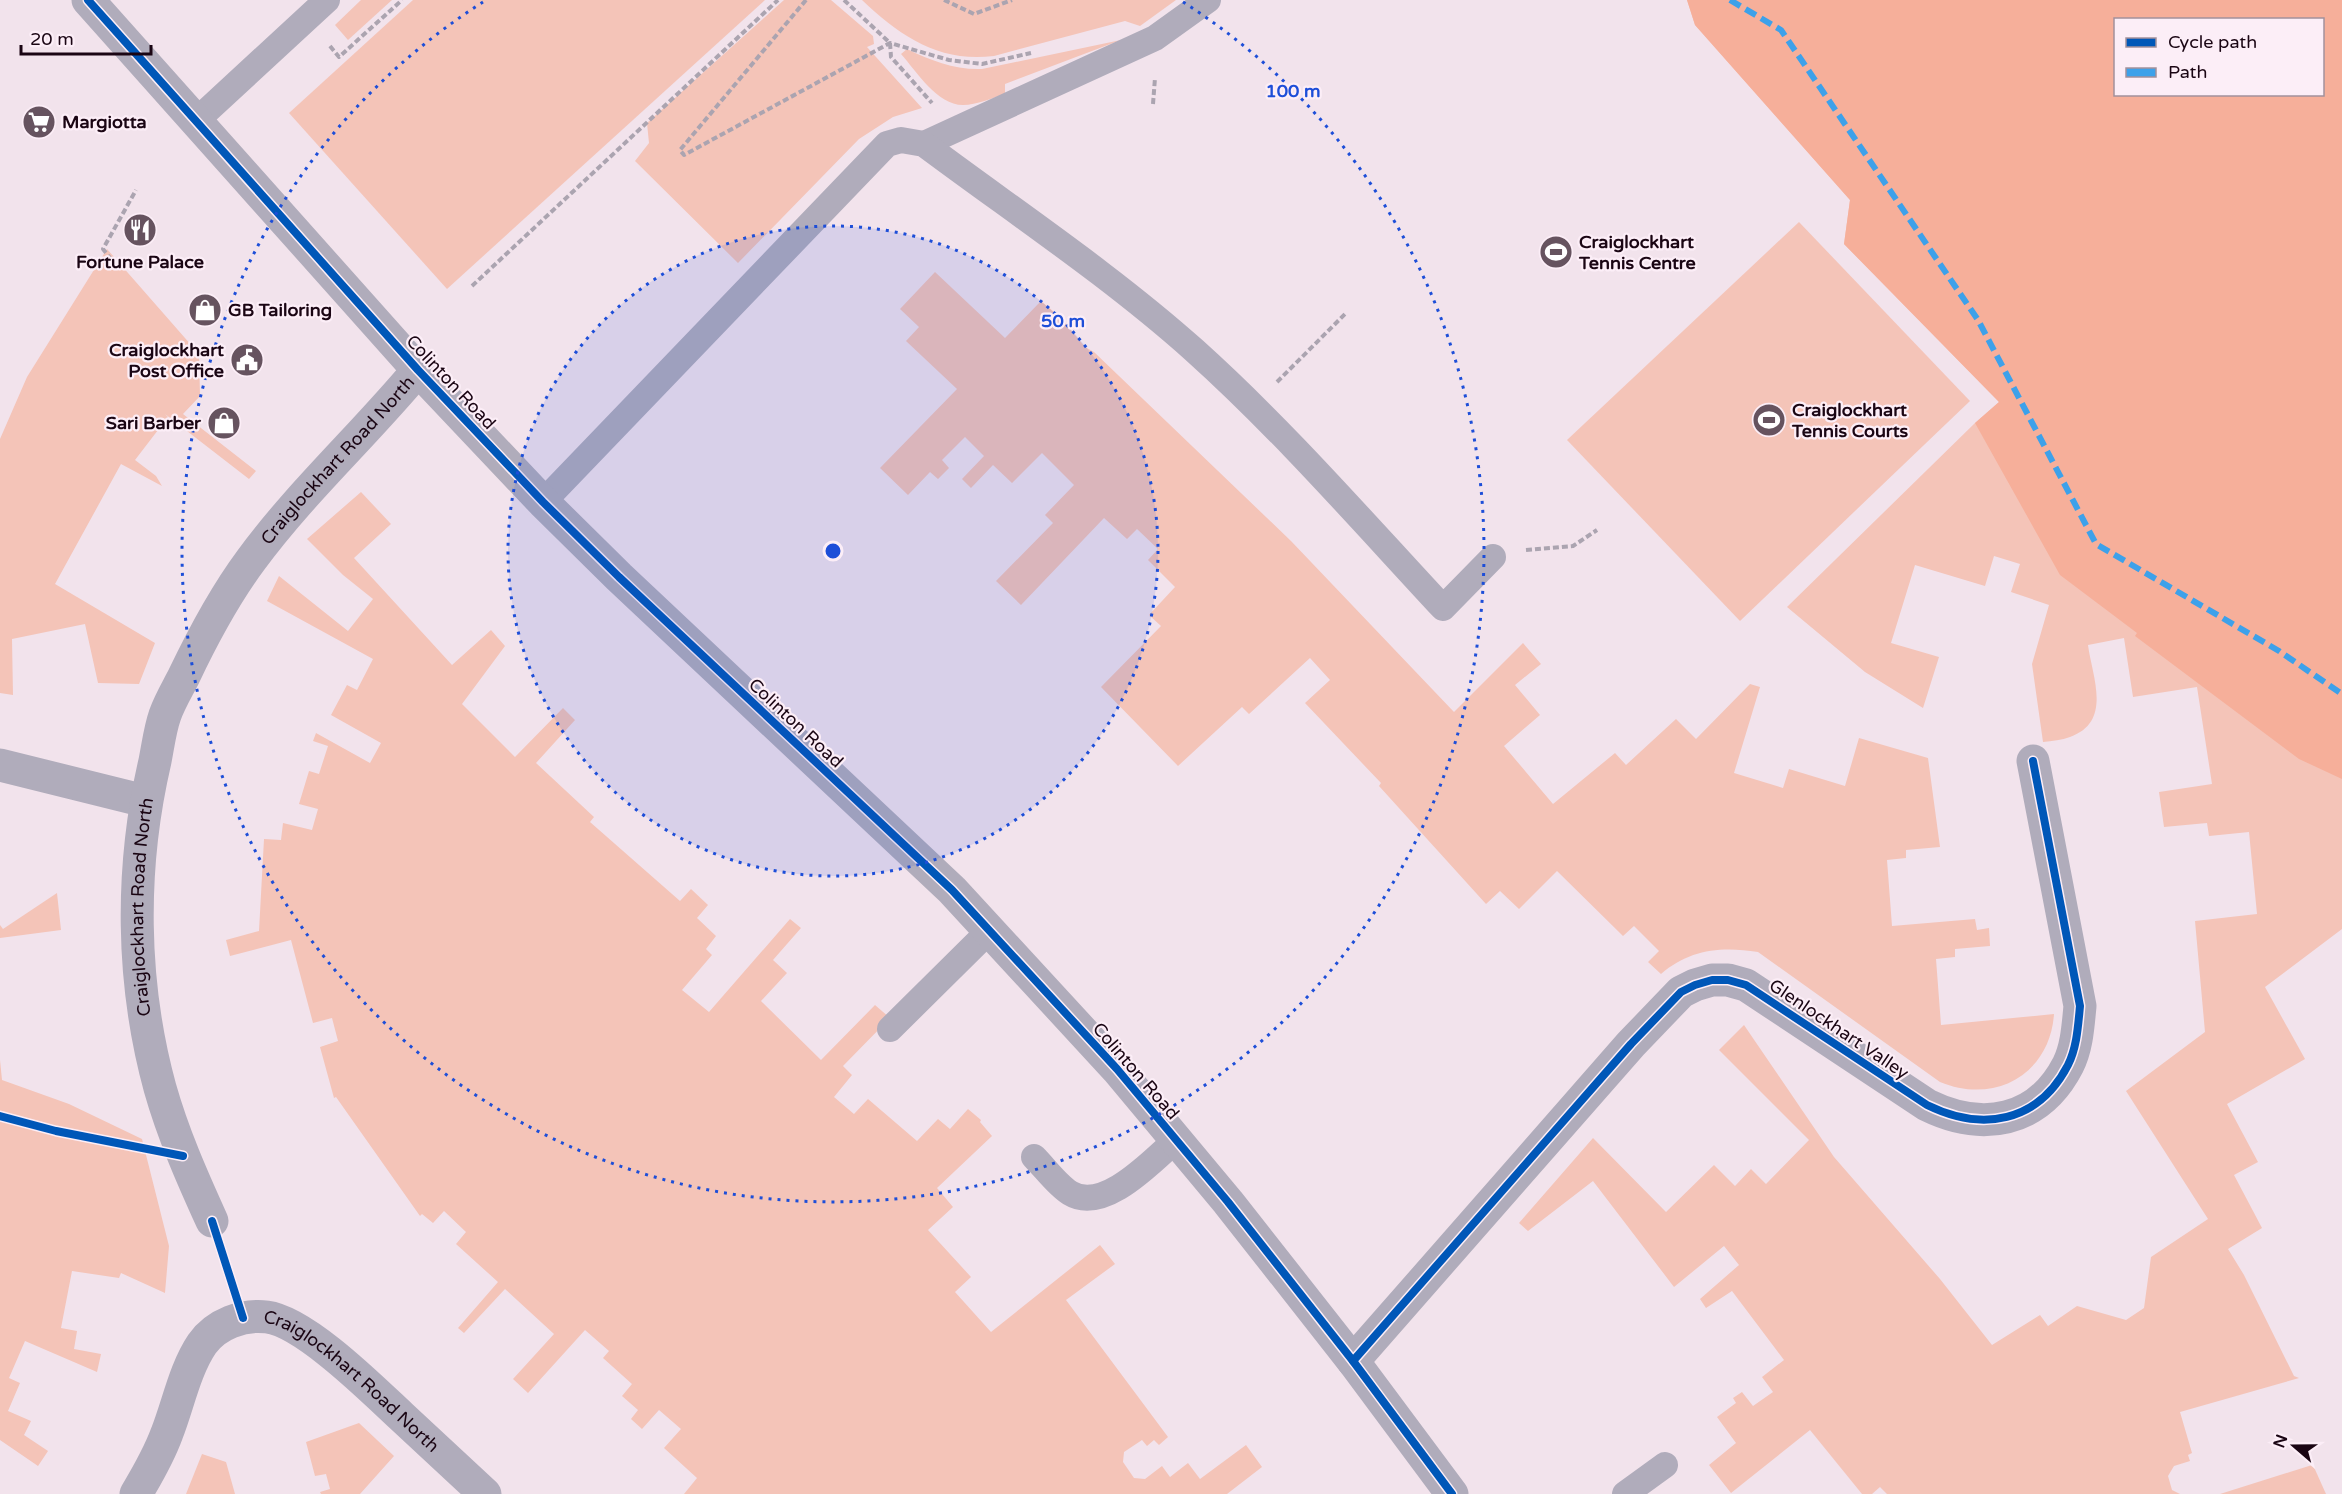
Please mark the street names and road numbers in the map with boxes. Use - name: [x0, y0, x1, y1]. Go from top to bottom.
- street label: Colinton Road: [402, 330, 500, 434]
- street label: Craiglockhart Road North: [256, 371, 419, 549]
- street label: Colinton Road: [744, 674, 848, 772]
- street label: Craiglockhart Road North: [126, 796, 158, 1018]
- street label: Glenlockhart Valley: [1765, 974, 1913, 1084]
- street label: Colinton Road: [1088, 1018, 1184, 1124]
- street label: Craiglockhart Road North: [262, 1306, 444, 1457]

